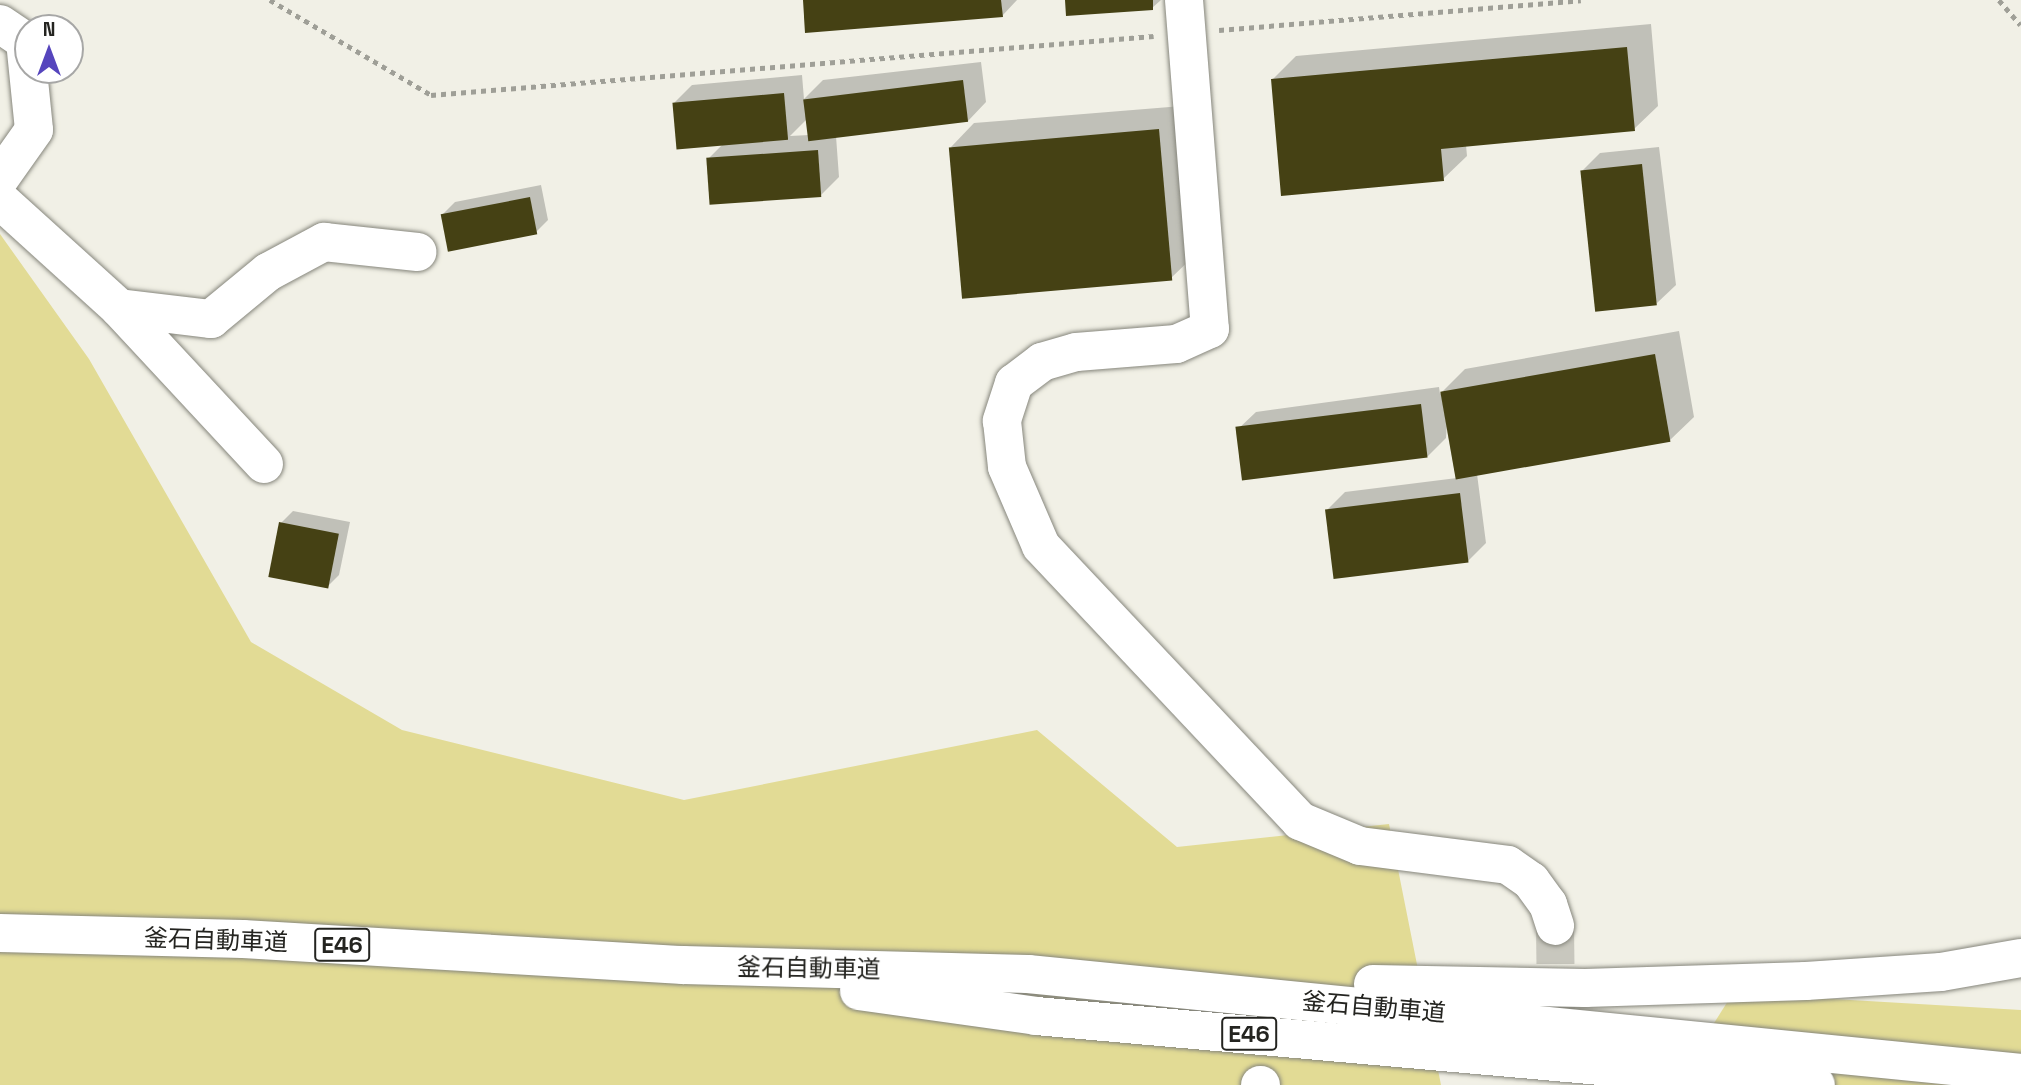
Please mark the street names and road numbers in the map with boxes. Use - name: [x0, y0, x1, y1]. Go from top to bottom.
- street label: 釜石自動車道: [144, 923, 288, 957]
- road number: E46: [314, 926, 370, 964]
- street label: 釜石自動車道: [737, 952, 881, 984]
- street label: 釜石自動車道: [1301, 986, 1447, 1028]
- road number: E46: [1221, 1015, 1277, 1054]

